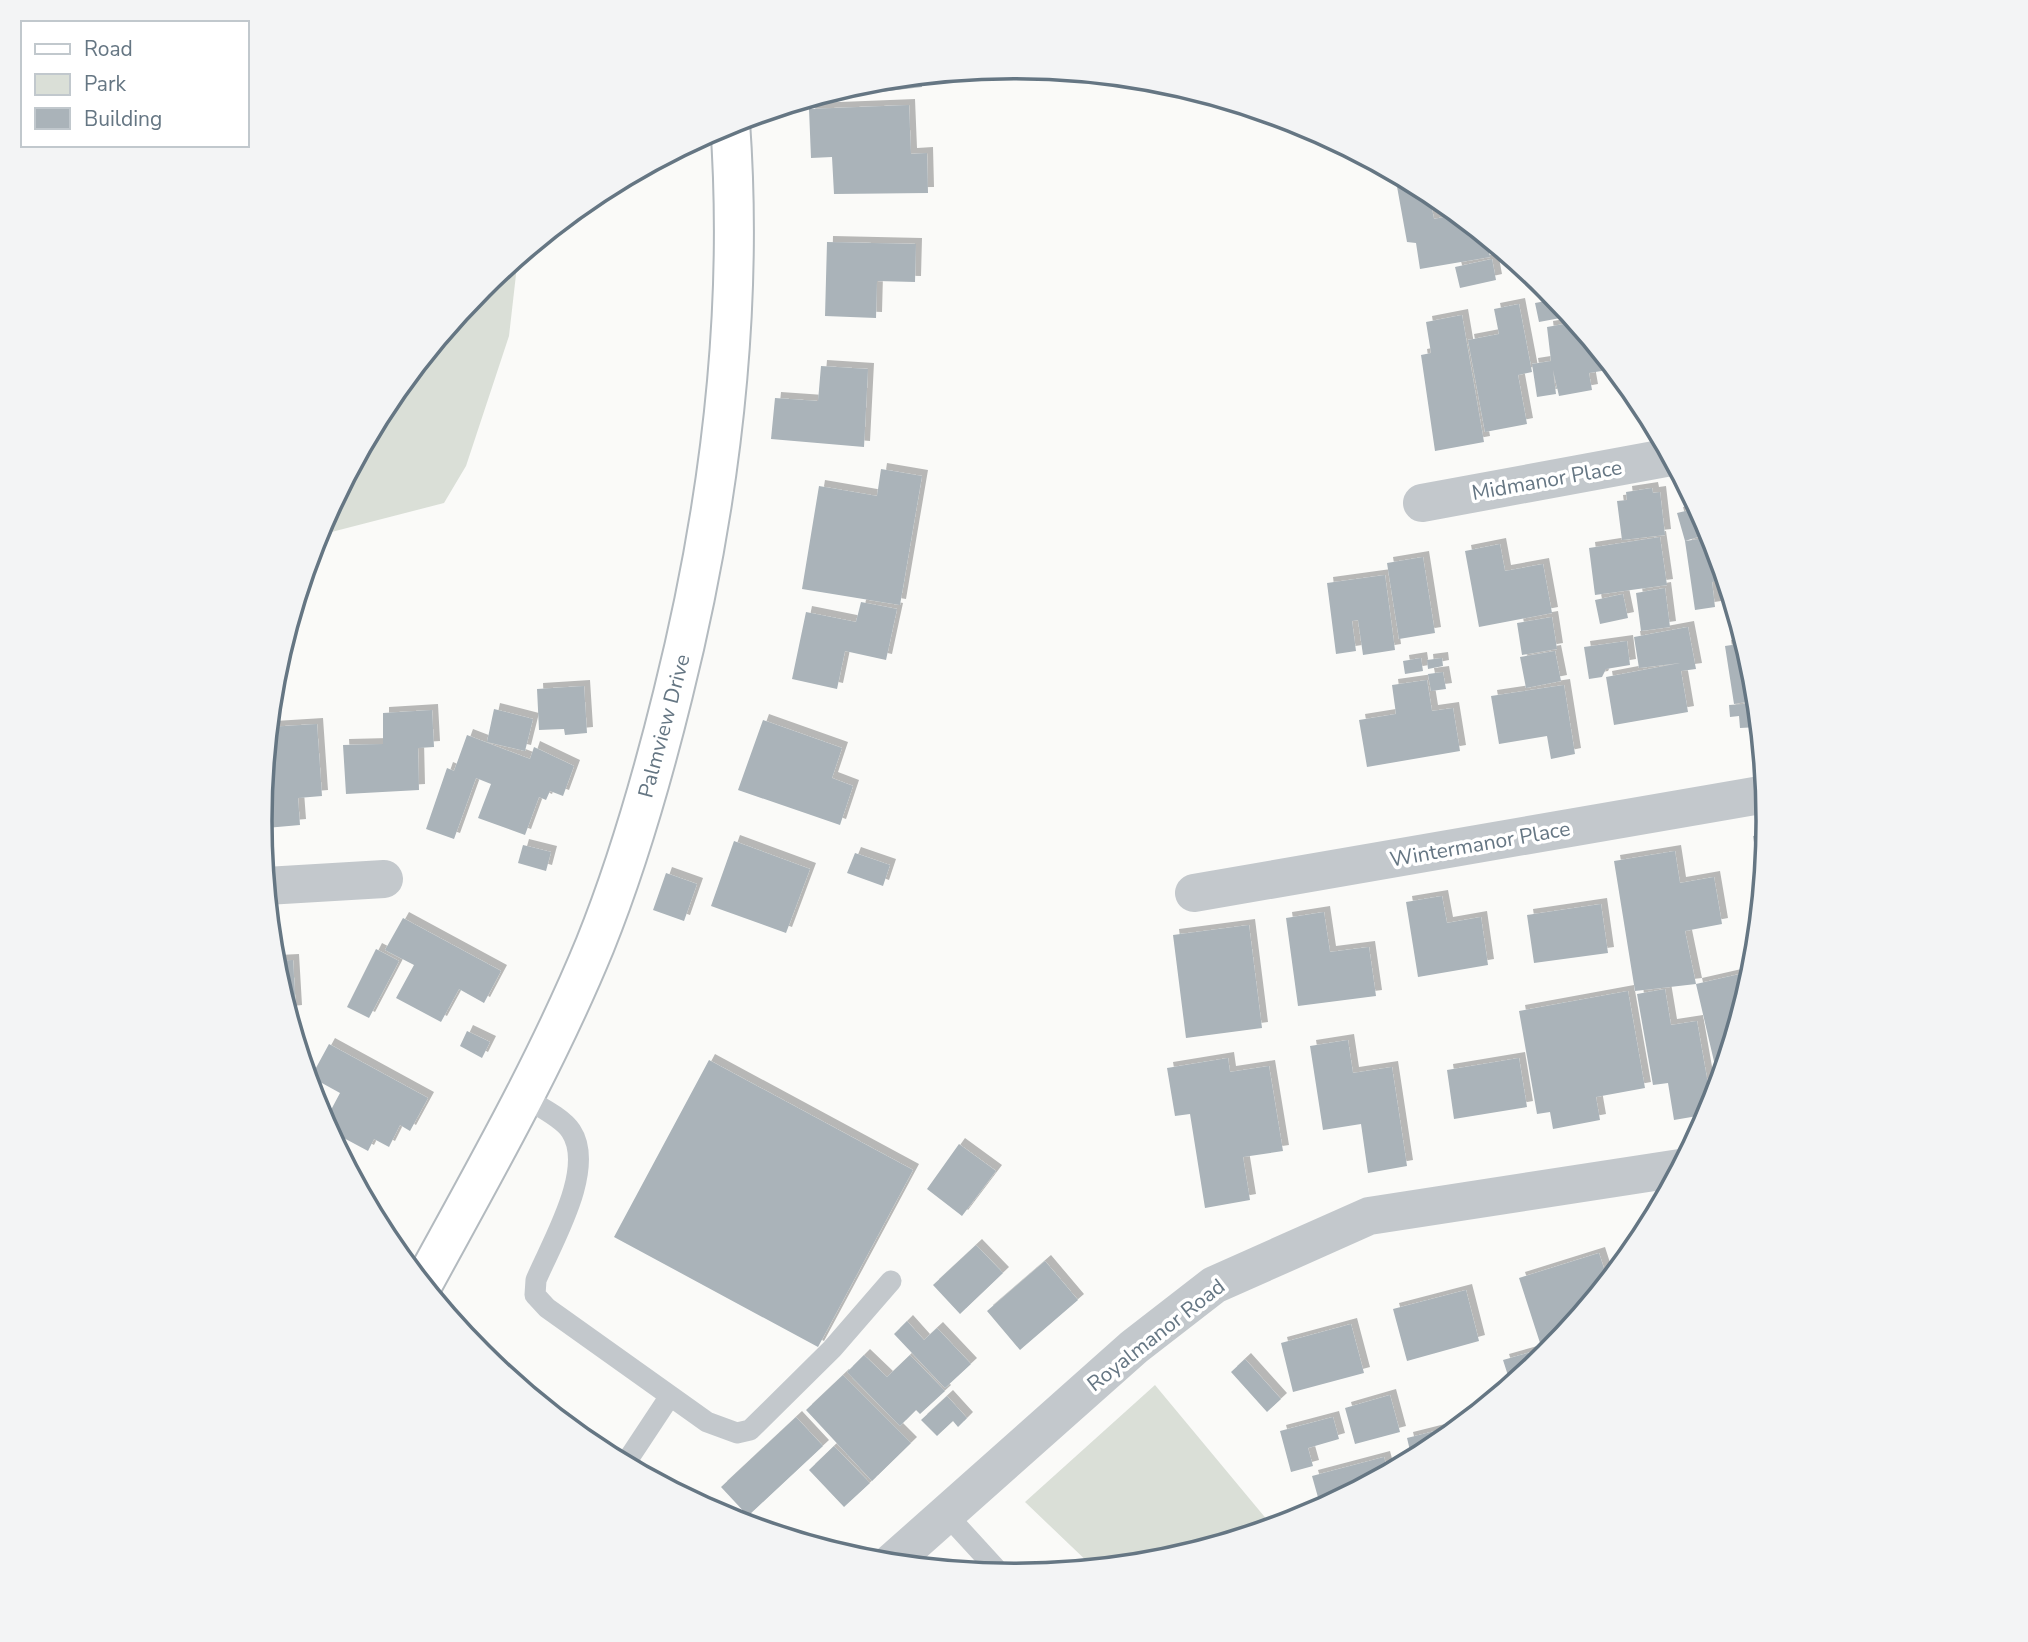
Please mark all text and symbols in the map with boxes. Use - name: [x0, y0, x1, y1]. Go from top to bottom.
- legend: [21, 21, 248, 147]
- text: Road: [84, 35, 133, 63]
- text: Park: [84, 70, 126, 98]
- text: Building: [84, 105, 162, 133]
- street label: Midmanor Place: [1470, 453, 1624, 507]
- street label: Palmview Drive: [631, 651, 697, 801]
- street label: Wintermanor Place: [1388, 814, 1572, 874]
- street label: Royalmanor Road: [1081, 1272, 1231, 1398]

